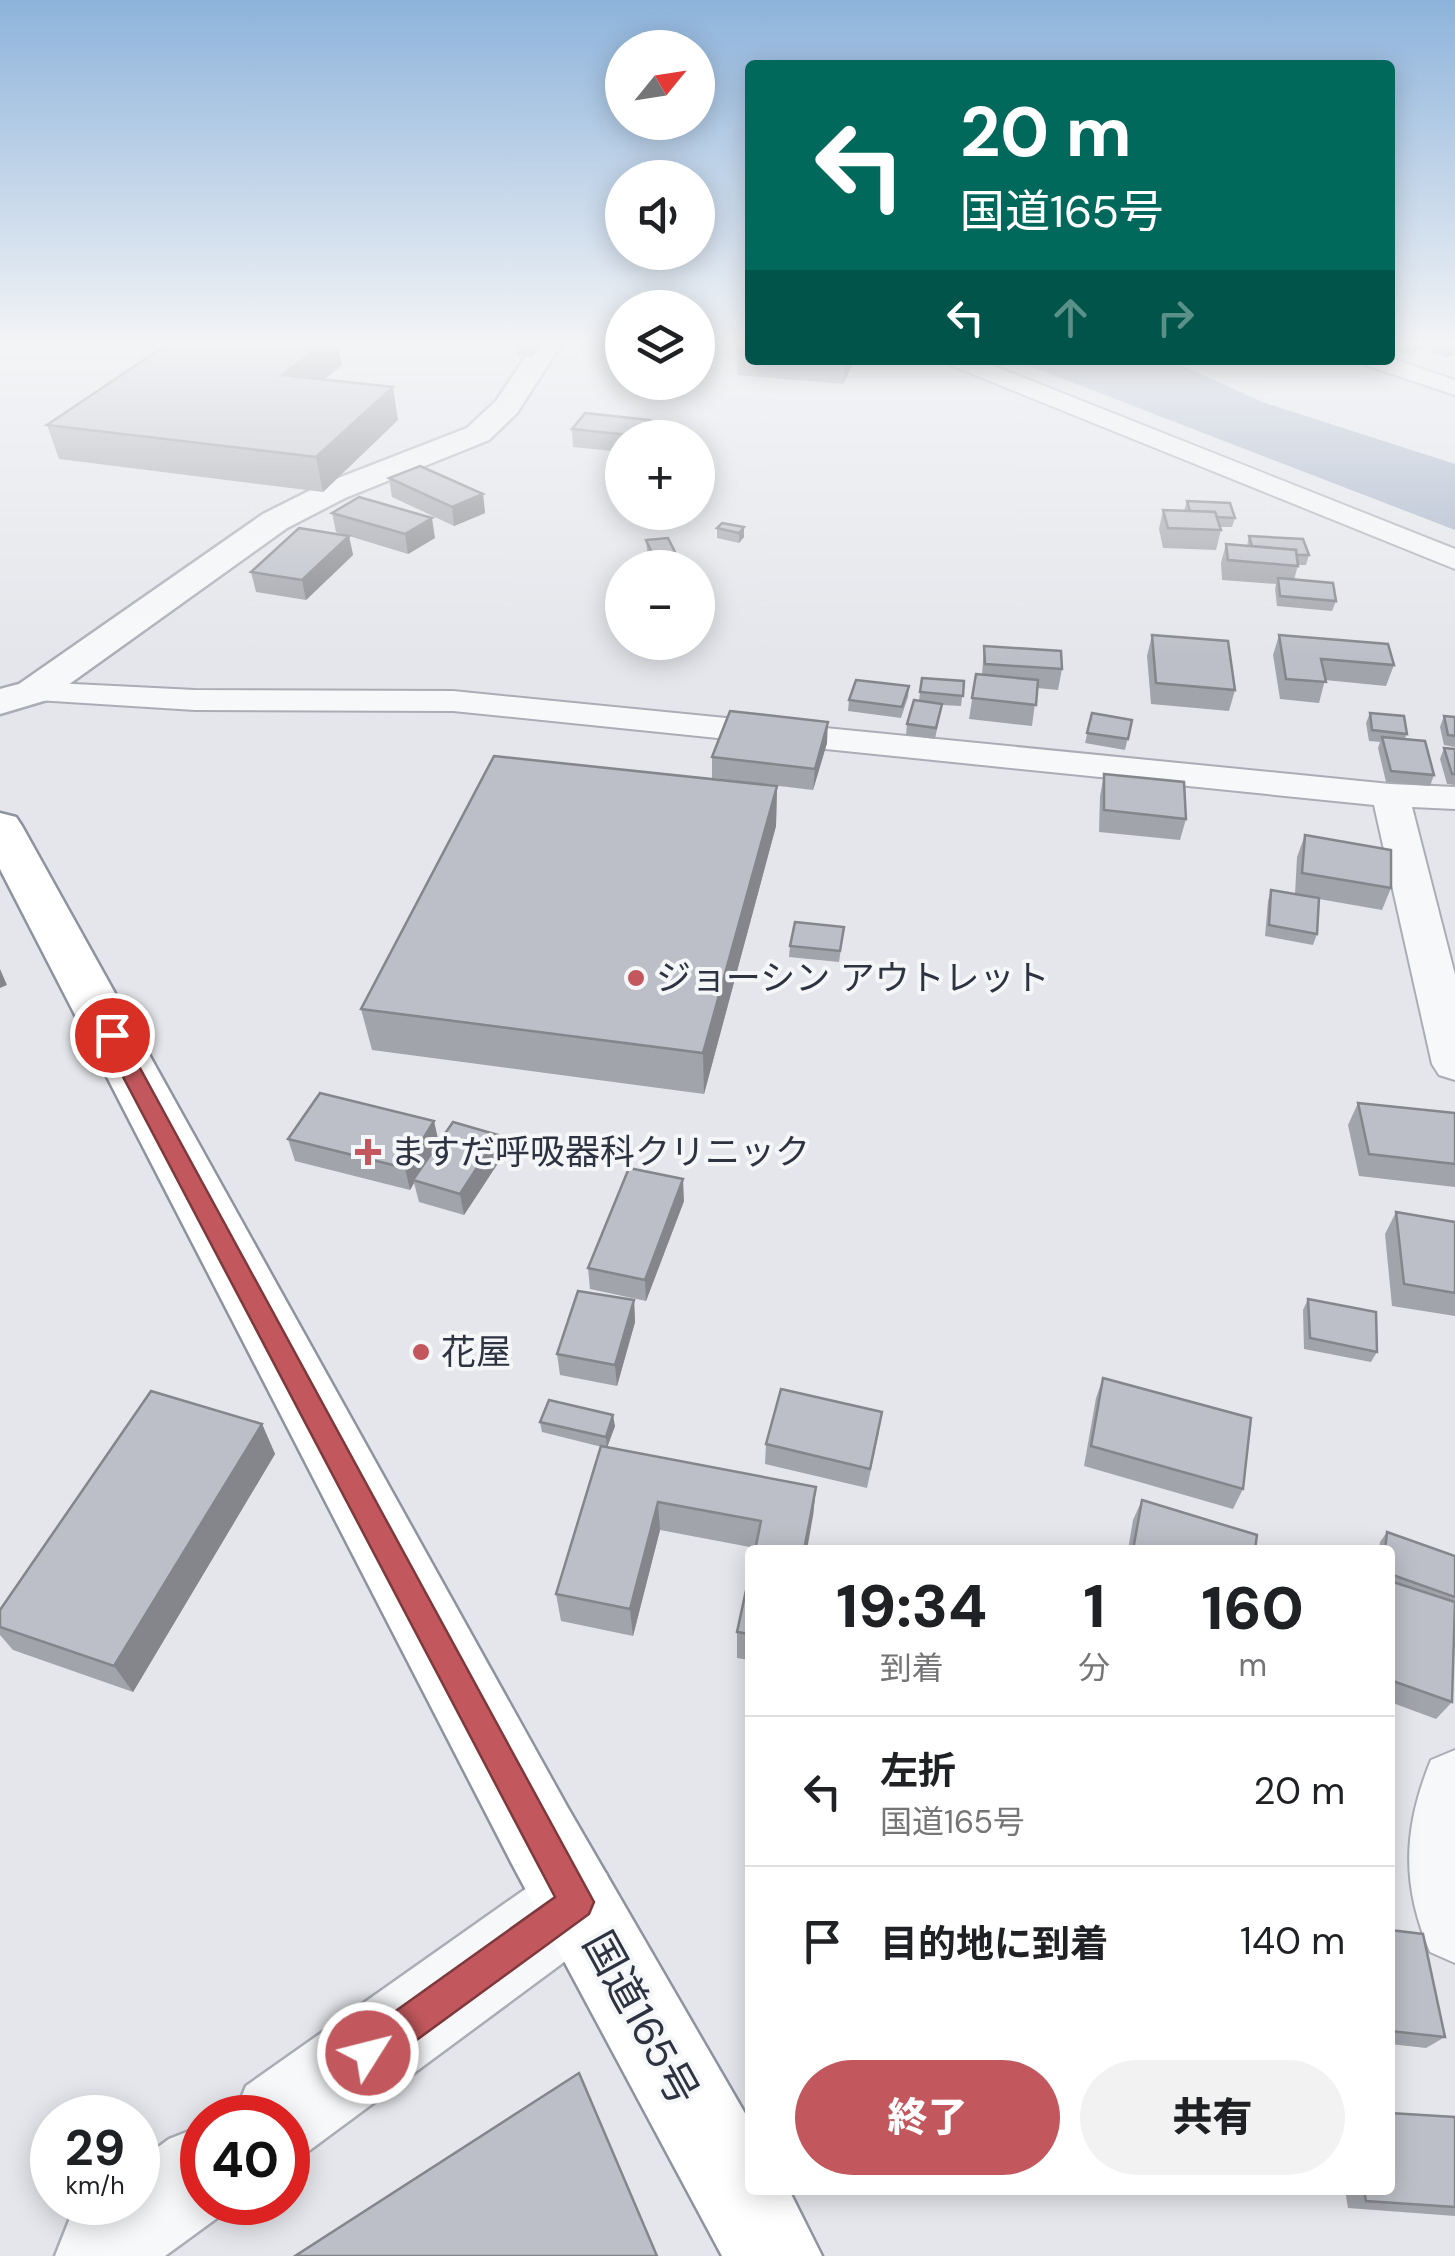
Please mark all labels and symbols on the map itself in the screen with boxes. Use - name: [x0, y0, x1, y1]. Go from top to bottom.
- north arrow: [605, 30, 715, 140]
- place label: ジョーシン アウトレット: [656, 955, 1050, 1001]
- marker: ジョーシン アウトレット: [625, 967, 647, 989]
- pin: [70, 993, 155, 1078]
- place label: ますだ呼吸器科クリニック: [390, 1129, 810, 1175]
- marker: ますだ呼吸器科クリニック: [355, 1139, 381, 1165]
- place label: 花屋: [441, 1329, 511, 1375]
- marker: 花屋: [410, 1341, 432, 1363]
- street label: 国道165号: [571, 1921, 711, 2115]
- position arrow: [316, 2001, 420, 2105]
- speed limit sign: 40: [180, 2095, 310, 2225]

